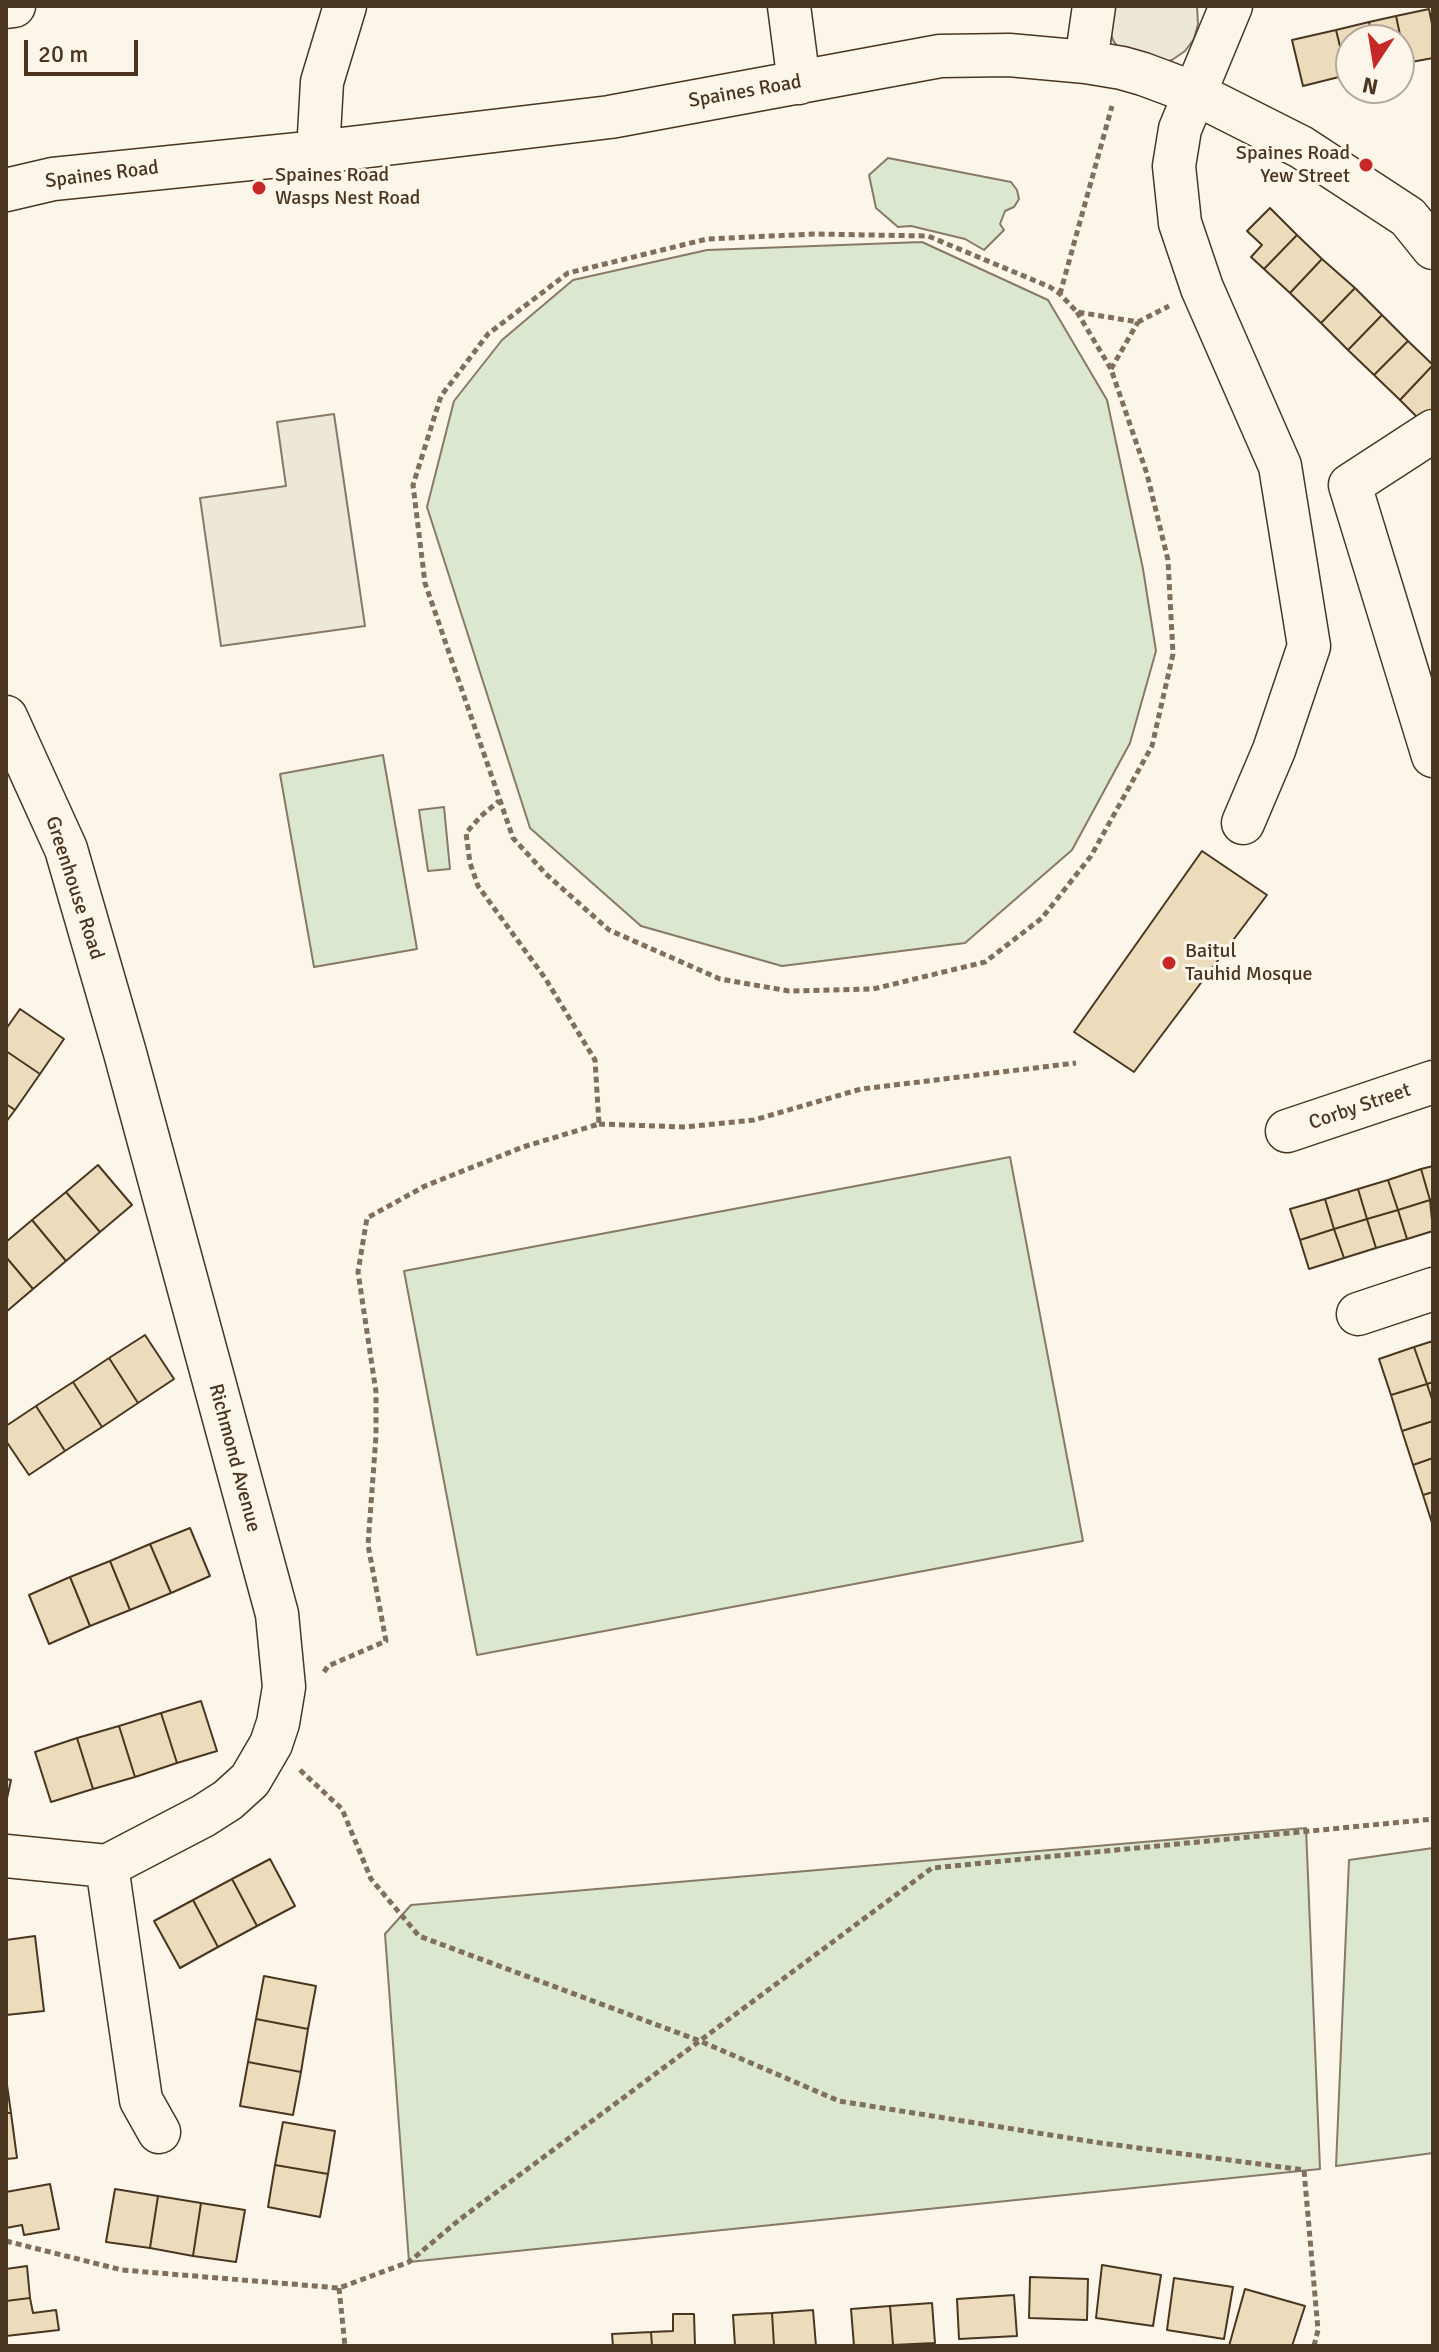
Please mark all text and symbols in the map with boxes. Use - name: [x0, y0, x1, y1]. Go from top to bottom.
- scale bar: [28, 24, 142, 74]
- north arrow: [1335, 24, 1415, 104]
- text: 20 m: [38, 39, 88, 69]
- street label: Spaines Road: [687, 70, 803, 114]
- text: N: [1360, 71, 1381, 101]
- place label: Spaines Road Yew Street: [1236, 142, 1350, 189]
- street label: Spaines Road: [44, 156, 160, 194]
- marker: Spaines Road Yew Street: [1357, 156, 1375, 174]
- place label: Spaines Road Wasps Nest Road: [275, 164, 420, 211]
- marker: Spaines Road Wasps Nest Road: [250, 179, 268, 197]
- street label: Greenhouse Road: [40, 813, 108, 963]
- place label: Baitul Tauhid Mosque: [1185, 940, 1313, 987]
- marker: Baitul Tauhid Mosque: [1160, 954, 1178, 972]
- street label: Corby Street: [1306, 1078, 1414, 1136]
- street label: Richmond Avenue: [203, 1381, 265, 1535]

